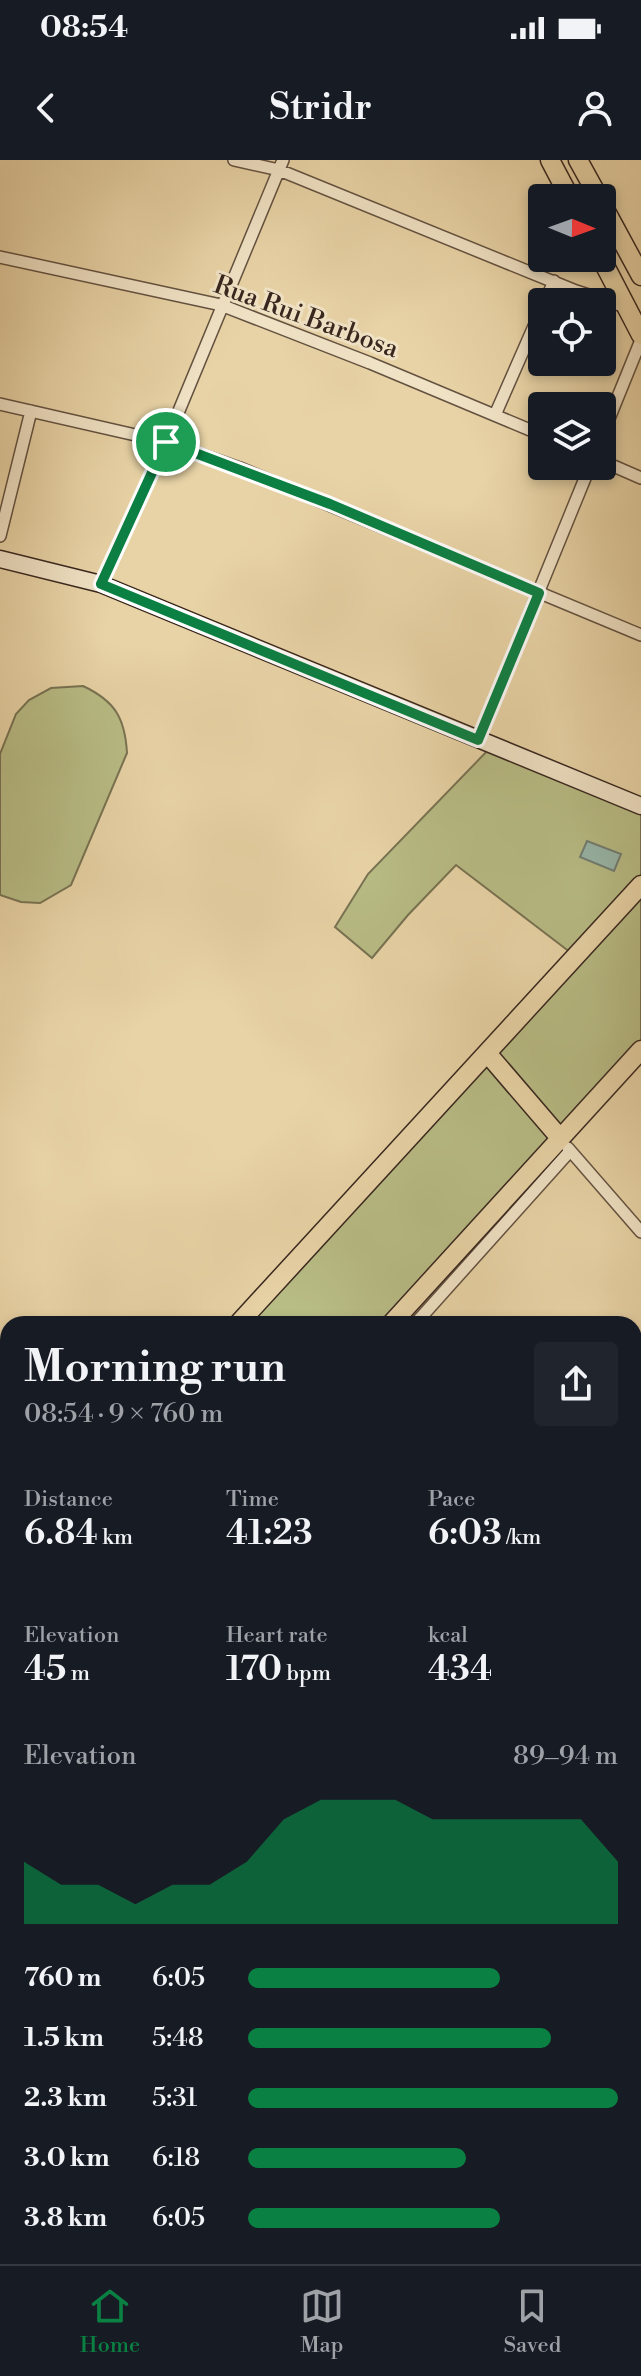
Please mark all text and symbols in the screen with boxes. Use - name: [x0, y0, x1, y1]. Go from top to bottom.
- text: 08:54: [40, 9, 128, 47]
- icon: back: [24, 86, 68, 130]
- text: Stridr: [269, 86, 372, 131]
- icon: person: [573, 86, 617, 130]
- north arrow: [528, 184, 616, 272]
- map controls: [528, 184, 616, 480]
- street label: Rua Rui Barbosa: [209, 269, 404, 366]
- button: locate: [528, 288, 616, 376]
- button: layers: [528, 392, 616, 480]
- pin: [132, 408, 200, 476]
- icon: arrive: [144, 420, 188, 464]
- text: Morning run: [24, 1340, 286, 1395]
- button: share: [534, 1342, 618, 1426]
- text: 08:54 · 9 × 760 m: [24, 1398, 223, 1430]
- text: Distance: [24, 1486, 113, 1513]
- text: Time: [226, 1486, 279, 1513]
- text: Pace: [428, 1486, 475, 1513]
- text: 6.84: [24, 1513, 98, 1555]
- text: 41:23: [226, 1513, 313, 1555]
- text: 6:03: [428, 1513, 502, 1555]
- text: km: [98, 1524, 133, 1551]
- text: /km: [502, 1524, 541, 1551]
- text: Elevation: [24, 1622, 119, 1649]
- text: Heart rate: [226, 1622, 328, 1649]
- text: kcal: [428, 1622, 468, 1649]
- text: 45: [24, 1649, 66, 1691]
- text: 170: [226, 1649, 282, 1691]
- text: 434: [428, 1649, 492, 1691]
- text: m: [66, 1660, 90, 1687]
- text: bpm: [282, 1660, 331, 1687]
- text: Elevation: [24, 1740, 137, 1772]
- text: 89–94 m: [513, 1740, 618, 1772]
- text: 760 m: [24, 1962, 101, 1994]
- text: 6:05: [152, 1962, 205, 1994]
- text: 1.5 km: [24, 2022, 104, 2054]
- text: 5:48: [152, 2022, 204, 2054]
- text: 2.3 km: [24, 2082, 107, 2114]
- text: 5:31: [152, 2082, 197, 2114]
- text: 3.0 km: [24, 2142, 110, 2174]
- text: 6:18: [152, 2142, 200, 2174]
- text: 3.8 km: [24, 2202, 107, 2234]
- text: 6:05: [152, 2202, 205, 2234]
- tab: Home: [80, 2284, 140, 2359]
- tab: Map: [300, 2284, 344, 2359]
- tab: Saved: [503, 2284, 561, 2359]

